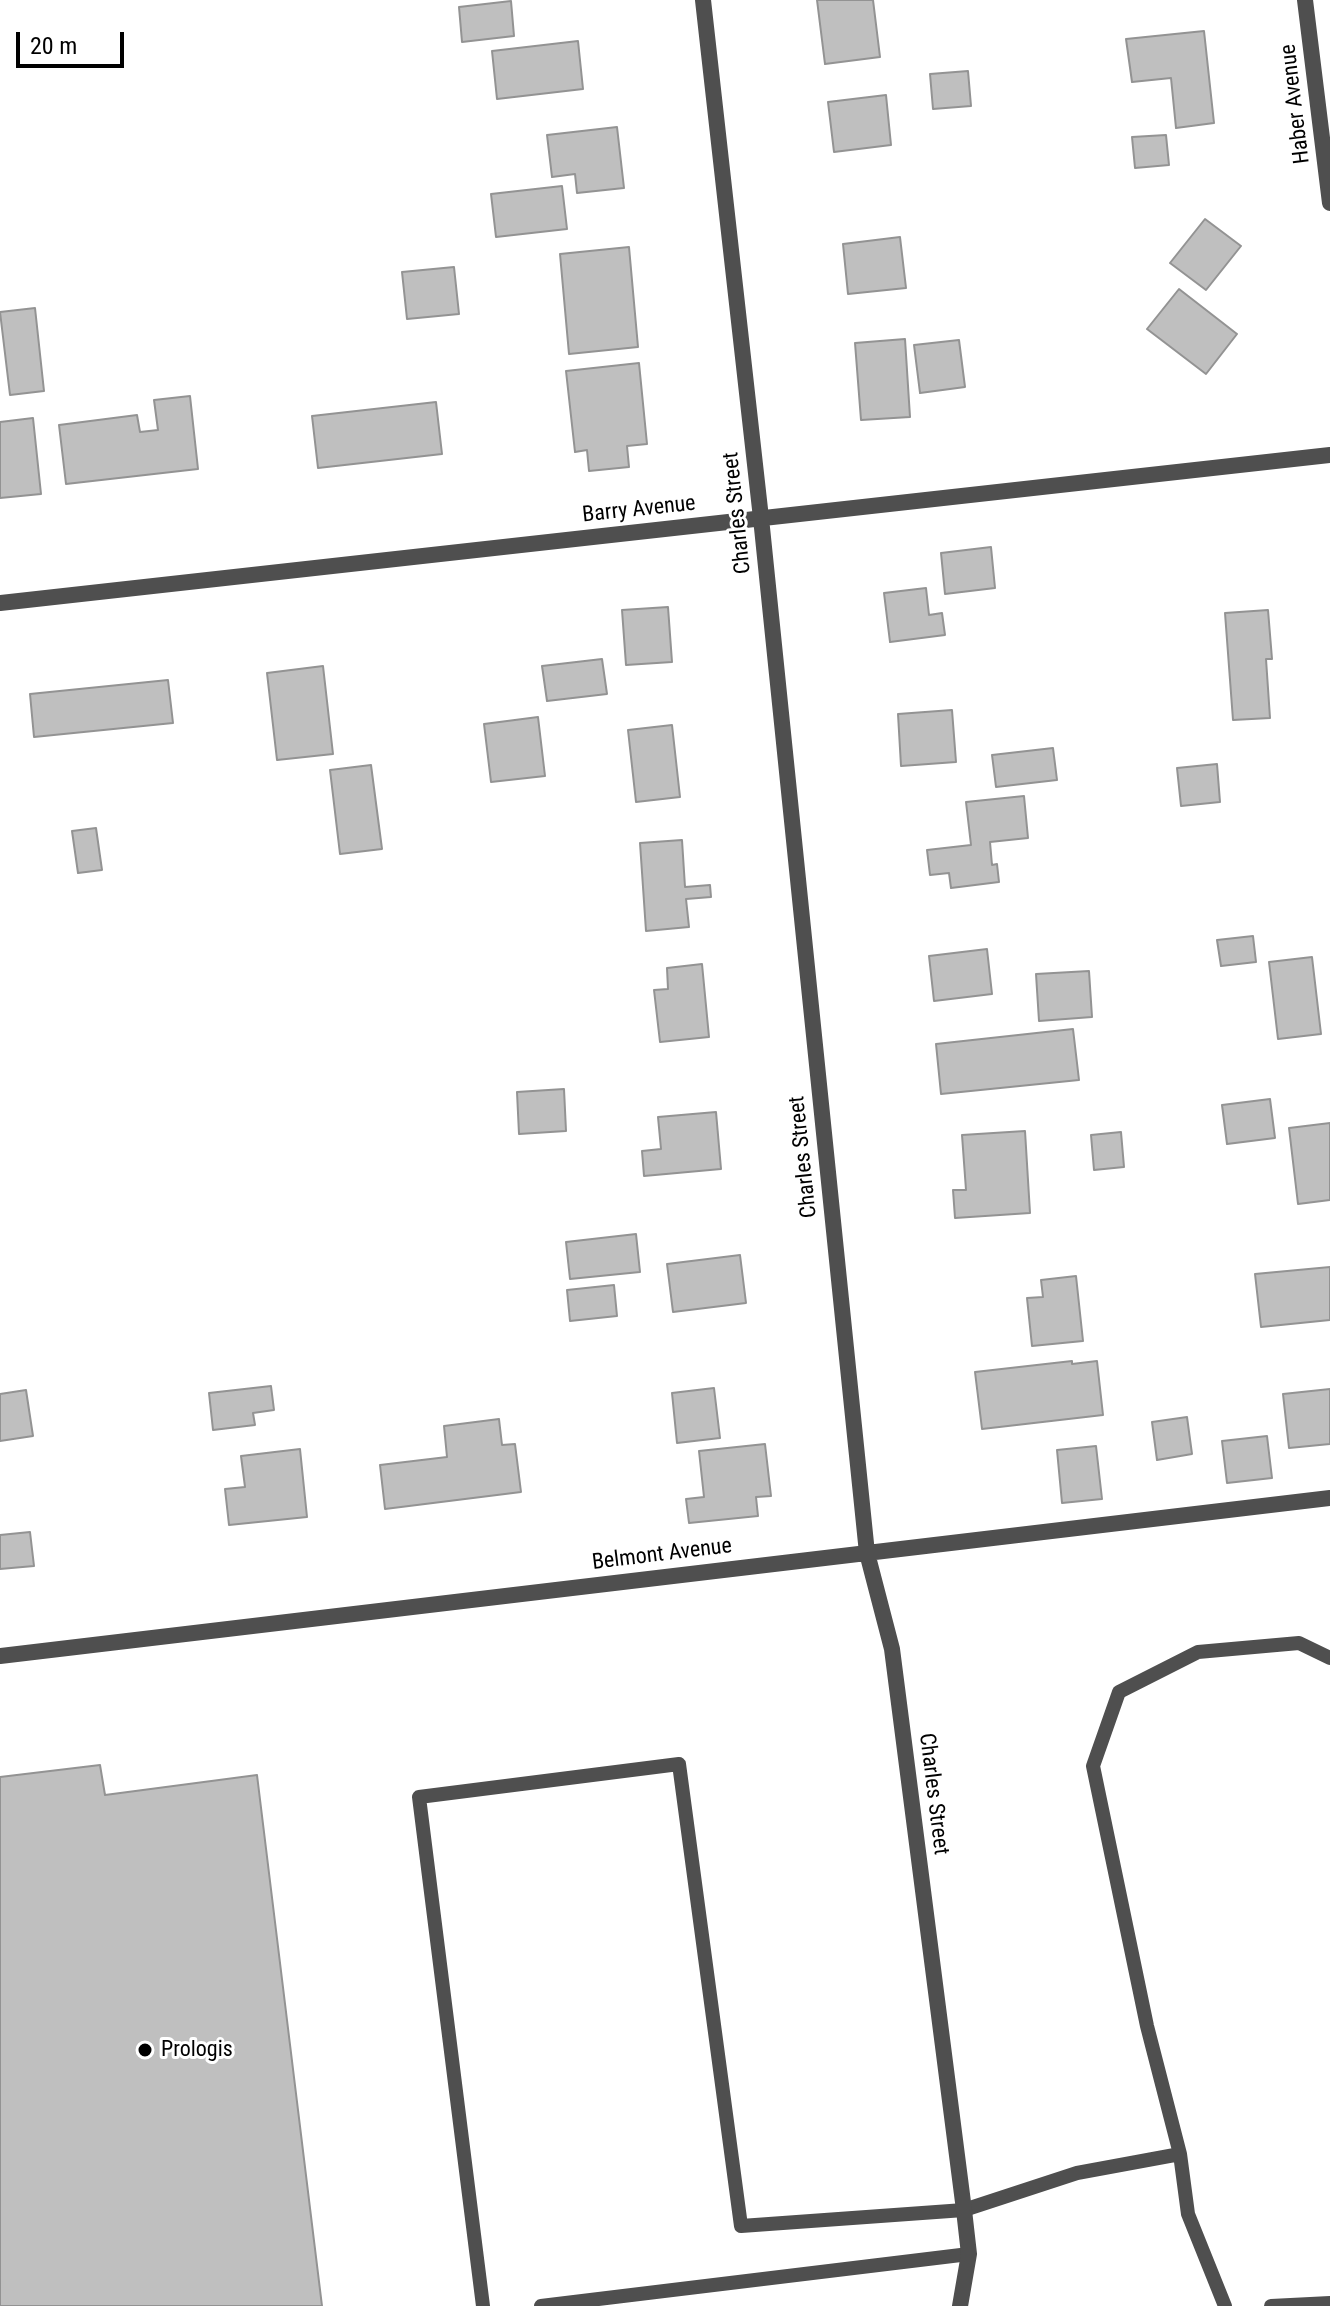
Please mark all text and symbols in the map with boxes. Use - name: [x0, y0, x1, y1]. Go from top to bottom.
- scale bar: [20, 16, 128, 66]
- text: 20 m: [30, 32, 77, 60]
- street label: Haber Avenue: [1276, 43, 1316, 165]
- street label: Charles Street: [718, 451, 758, 575]
- street label: Barry Avenue: [581, 491, 697, 529]
- street label: Charles Street: [784, 1095, 824, 1219]
- street label: Belmont Avenue: [591, 1533, 733, 1577]
- street label: Charles Street: [912, 1732, 954, 1856]
- place label: Prologis: [161, 2037, 233, 2063]
- marker: Prologis: [136, 2041, 154, 2059]

